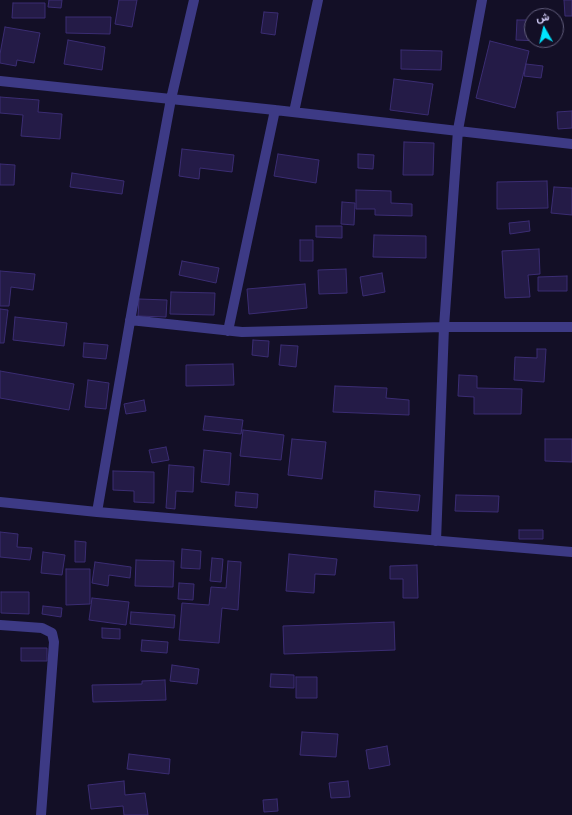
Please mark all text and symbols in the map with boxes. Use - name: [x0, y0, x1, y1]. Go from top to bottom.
- north arrow: [524, 8, 564, 48]
- text: ش: [535, 8, 550, 26]

